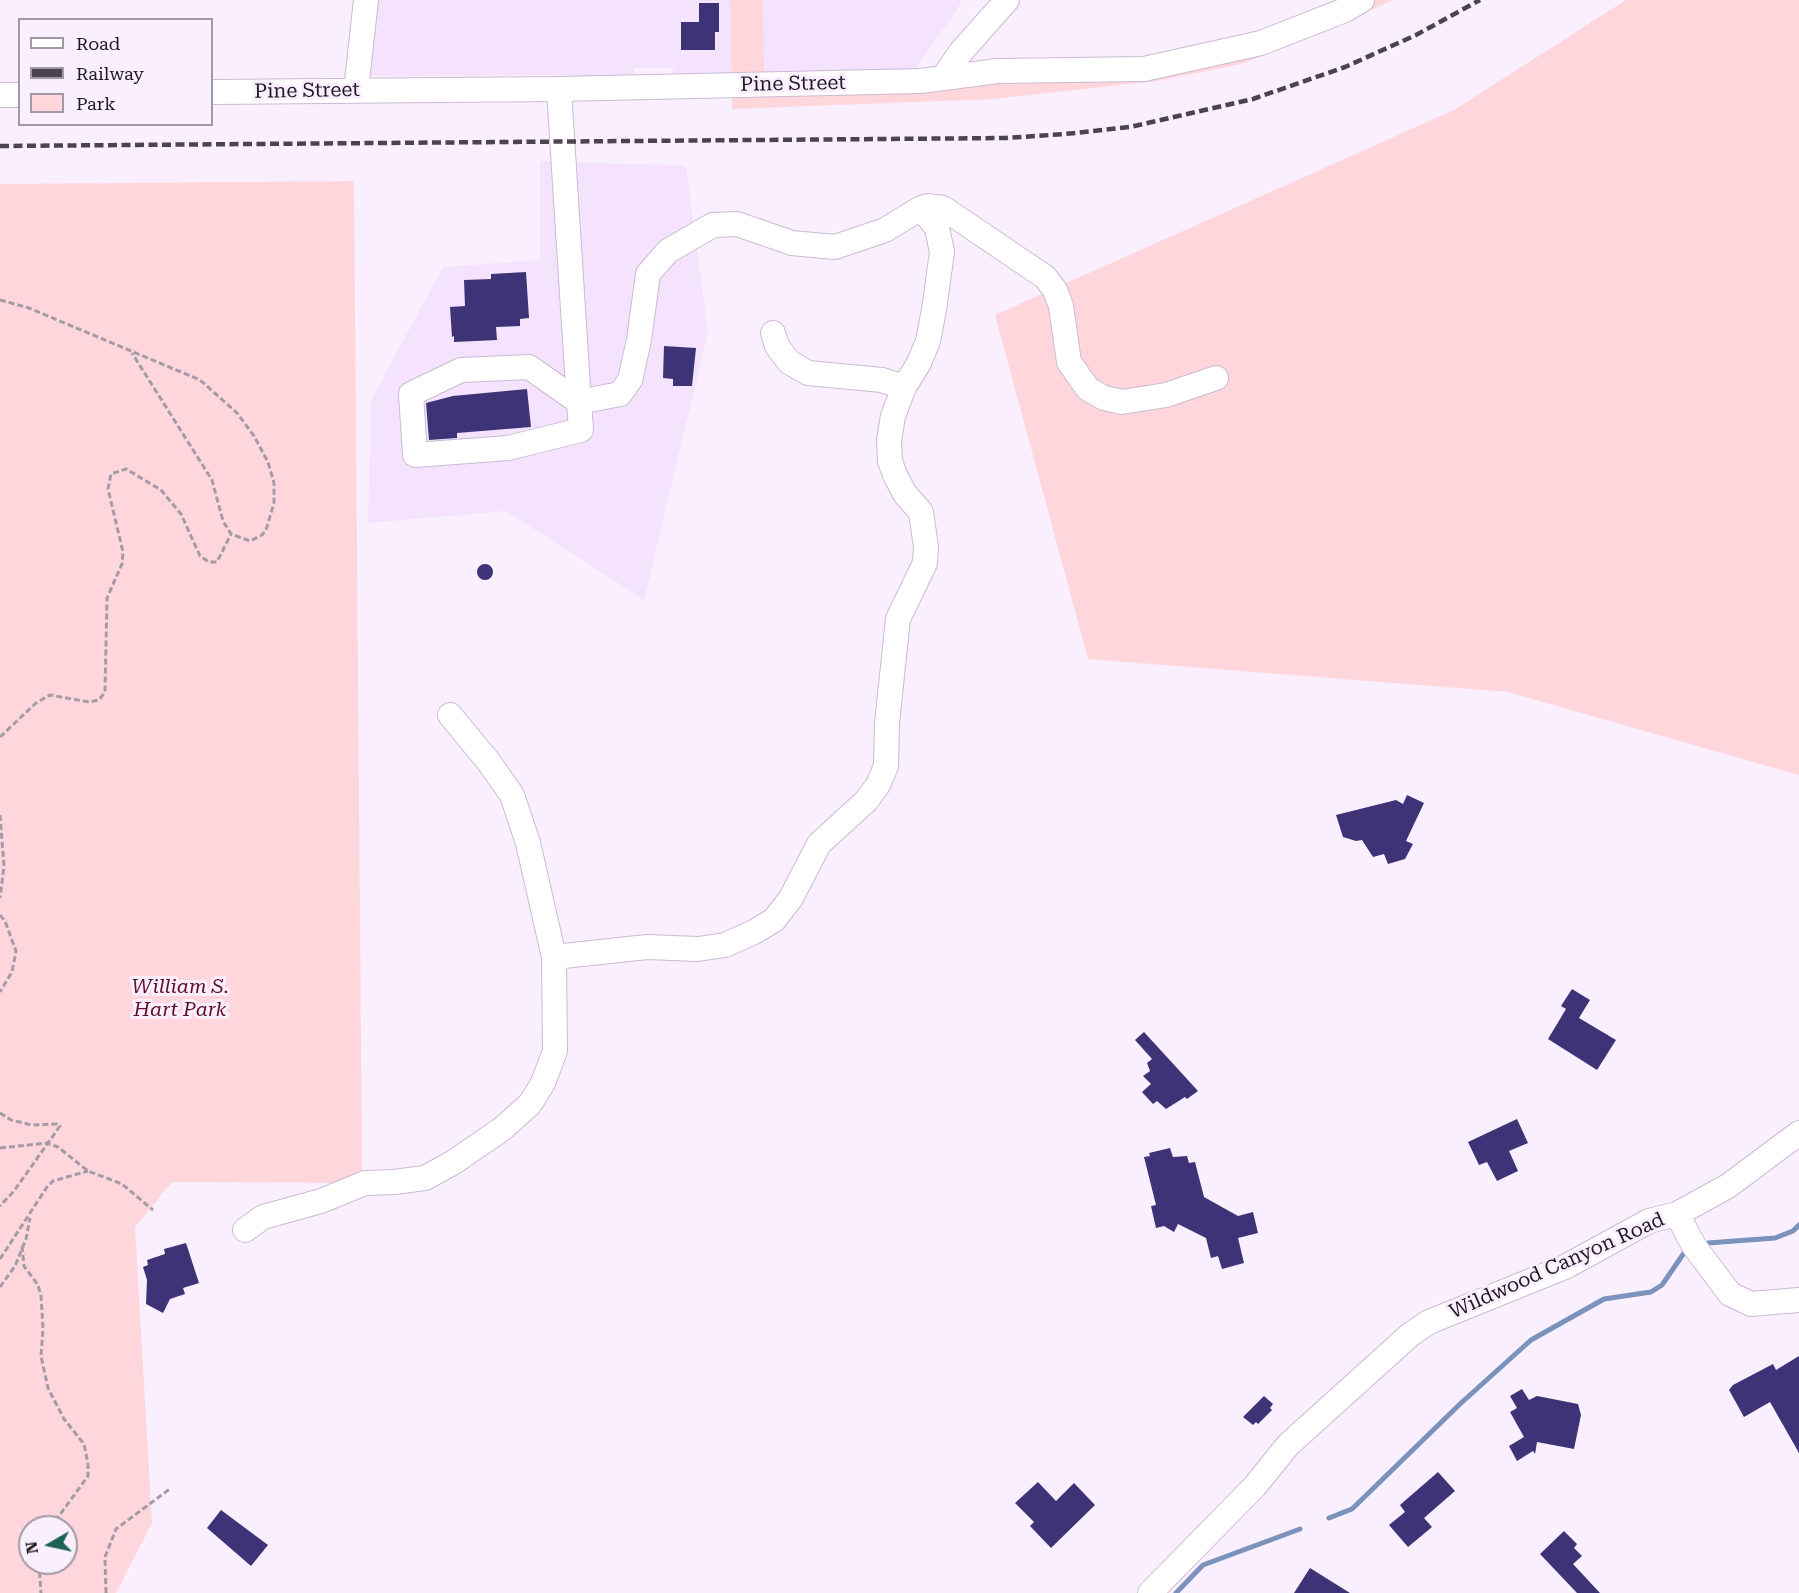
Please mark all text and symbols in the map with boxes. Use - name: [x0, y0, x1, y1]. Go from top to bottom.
- legend: [18, 18, 213, 126]
- text: Road: [76, 33, 120, 54]
- text: Railway: [76, 63, 144, 84]
- street label: Pine Street: [740, 71, 846, 97]
- street label: Pine Street: [254, 78, 360, 104]
- text: Park: [76, 93, 116, 114]
- park label: William S. Hart Park: [132, 975, 228, 1022]
- street label: Wildwood Canyon Road: [1446, 1208, 1668, 1324]
- north arrow: [18, 1515, 78, 1575]
- text: N: [21, 1540, 42, 1555]

